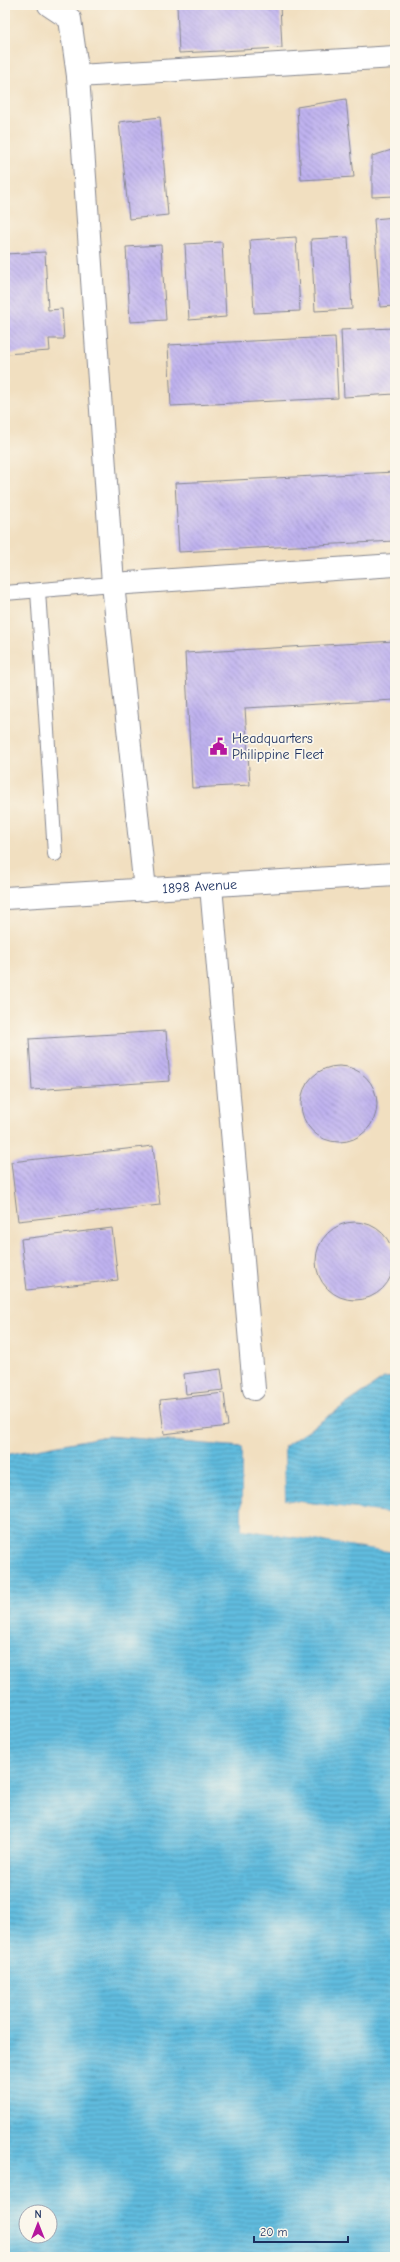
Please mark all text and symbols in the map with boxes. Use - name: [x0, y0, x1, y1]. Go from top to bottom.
- place label: Headquarters Philippine Fleet: [232, 730, 324, 763]
- public building icon: Headquarters Philippine Fleet: [209, 736, 229, 756]
- street label: 1898 Avenue: [162, 875, 237, 897]
- north arrow: [18, 2204, 58, 2244]
- text: N: [34, 2208, 42, 2221]
- scale bar: [254, 2218, 348, 2244]
- text: 20 m: [260, 2225, 288, 2239]

